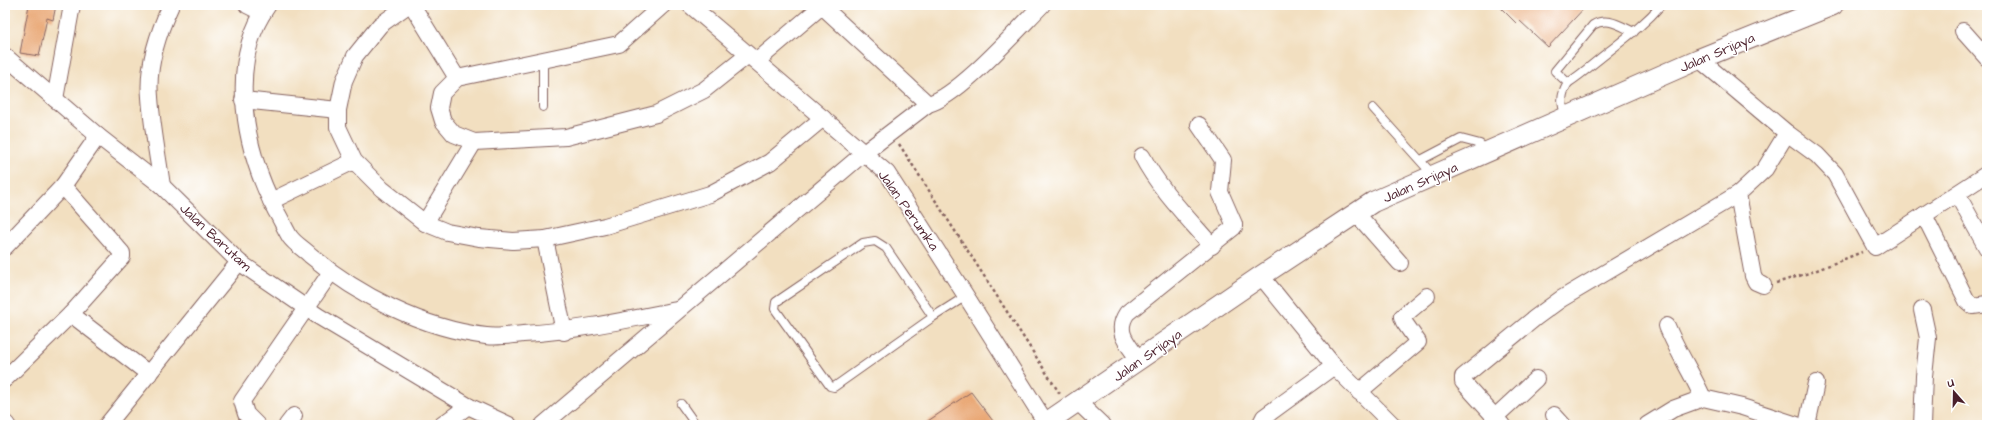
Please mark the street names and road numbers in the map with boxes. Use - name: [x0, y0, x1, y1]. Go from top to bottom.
- street label: Jalan Srijaya: [1677, 28, 1758, 78]
- street label: Jalan Srijaya: [1380, 158, 1461, 208]
- street label: Jalan Perumka: [873, 166, 943, 255]
- street label: Jalan Barutam: [175, 199, 256, 277]
- street label: Jalan Srijaya: [1109, 325, 1186, 387]

